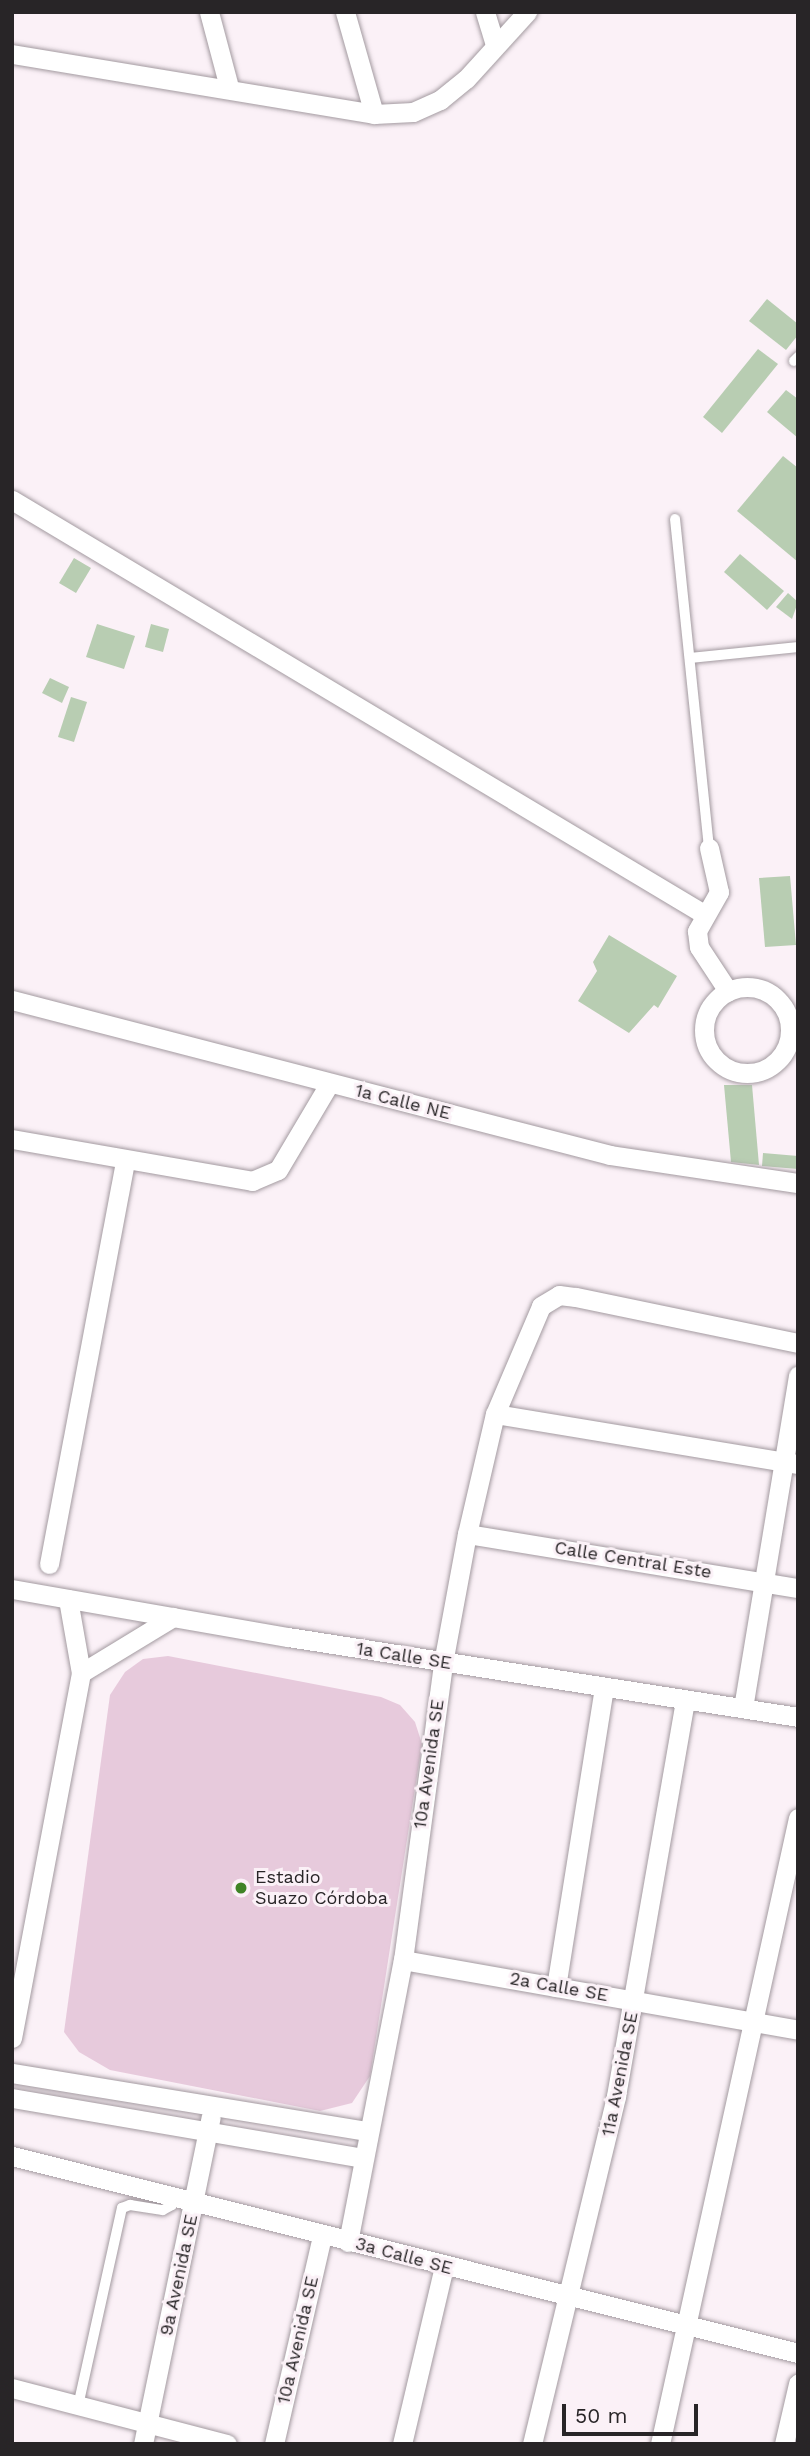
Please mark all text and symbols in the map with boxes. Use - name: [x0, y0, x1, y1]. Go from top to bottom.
- street label: 1a Calle NE: [353, 1080, 453, 1124]
- street label: Calle Central Este: [553, 1537, 713, 1583]
- street label: 1a Calle SE: [355, 1638, 453, 1674]
- street label: 10a Avenida SE: [409, 1697, 449, 1831]
- place label: Estadio Suazo Córdoba: [255, 1867, 388, 1910]
- marker: Estadio Suazo Córdoba: [233, 1880, 249, 1896]
- street label: 2a Calle SE: [508, 1968, 610, 2006]
- street label: 11a Avenida SE: [597, 2009, 643, 2139]
- street label: 9a Avenida SE: [155, 2212, 203, 2338]
- street label: 3a Calle SE: [353, 2233, 455, 2279]
- street label: 10a Avenida SE: [273, 2273, 323, 2407]
- scale bar: [565, 2390, 702, 2434]
- text: 50 m: [575, 2403, 627, 2428]

